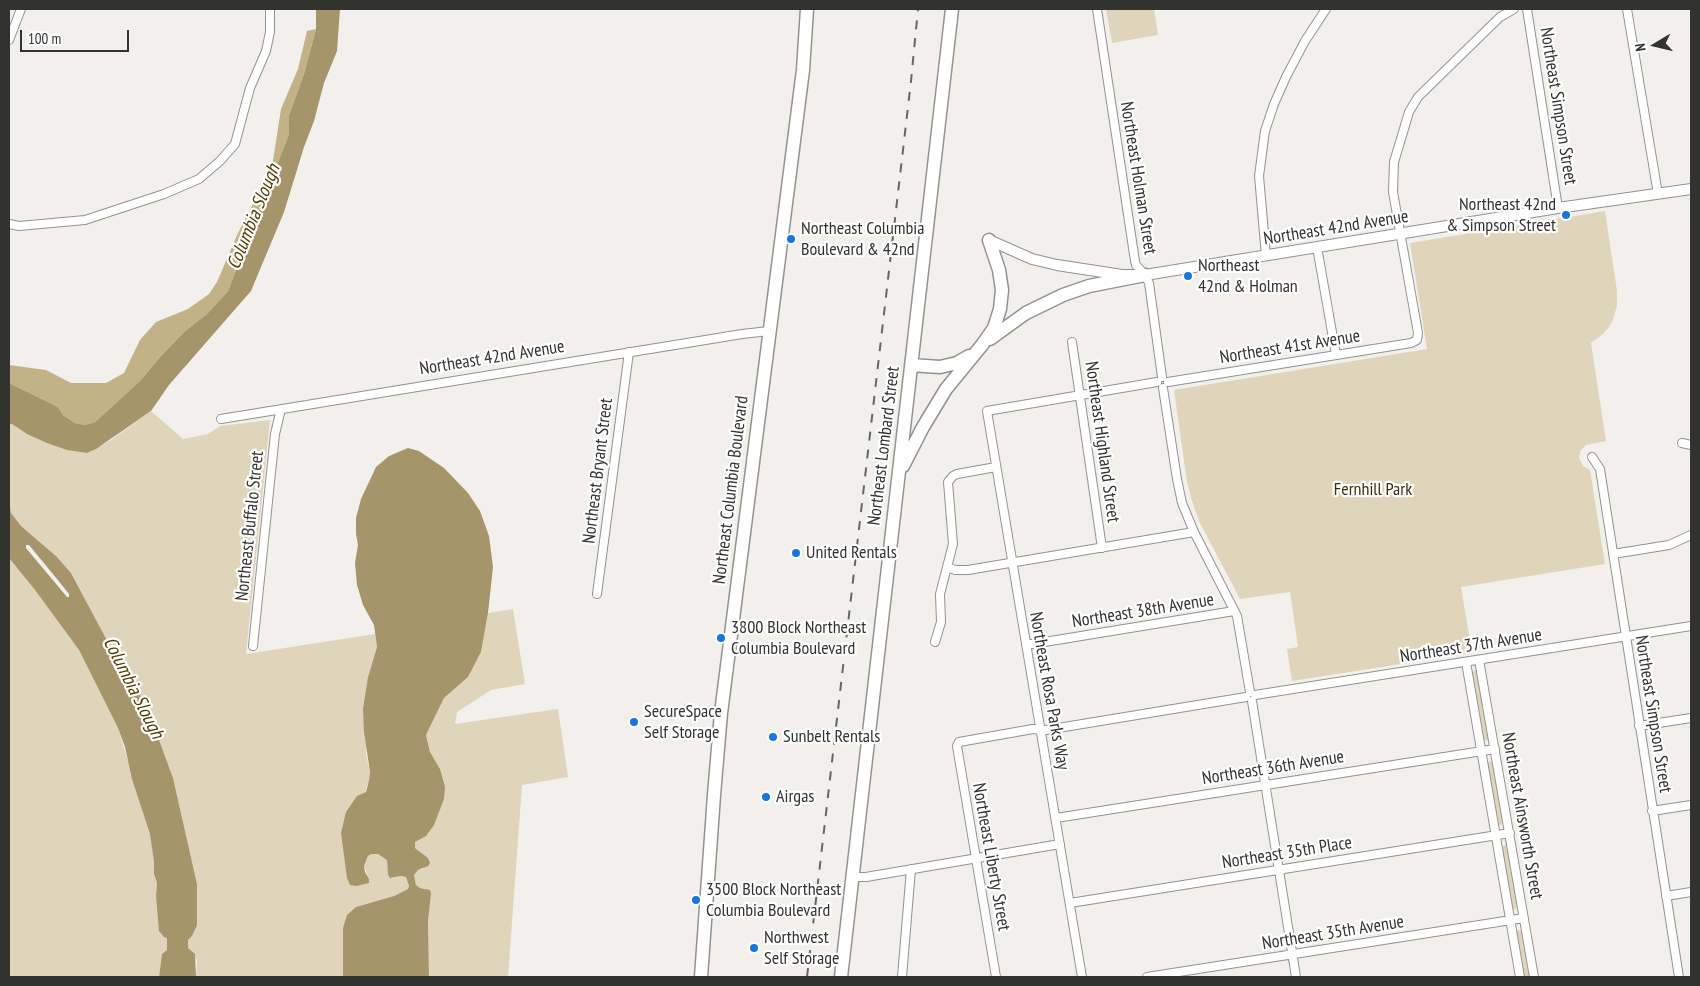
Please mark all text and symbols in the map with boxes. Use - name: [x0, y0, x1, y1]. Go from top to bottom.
- scale bar: [22, 20, 131, 52]
- north arrow: [1630, 20, 1680, 70]
- street label: Northeast Simpson Street: [1535, 26, 1581, 186]
- text: 100 m: [28, 29, 61, 48]
- text: N: [1631, 42, 1650, 52]
- street label: Northeast Holman Street: [1115, 100, 1161, 256]
- water label: Columbia Slough: [223, 161, 285, 273]
- place label: Northeast 42nd & Simpson Street: [1446, 194, 1556, 236]
- street label: Northeast 42nd Avenue: [1262, 206, 1410, 250]
- marker: Northeast 42nd & Simpson Street: [1560, 209, 1572, 221]
- place label: Northeast Columbia Boulevard & 42nd: [801, 218, 924, 260]
- marker: Northeast Columbia Boulevard & 42nd: [785, 233, 797, 245]
- place label: Northeast 42nd & Holman: [1198, 255, 1298, 298]
- marker: Northeast 42nd & Holman: [1182, 270, 1194, 282]
- street label: Northeast 41st Avenue: [1218, 325, 1362, 369]
- street label: Northeast 42nd Avenue: [418, 336, 566, 380]
- street label: Northeast Highland Street: [1080, 360, 1124, 524]
- street label: Northeast Lombard Street: [864, 365, 904, 527]
- street label: Northeast Columbia Boulevard: [709, 395, 753, 585]
- street label: Northeast Bryant Street: [578, 397, 618, 545]
- street label: Northeast Buffalo Street: [231, 450, 269, 602]
- park label: Fernhill Park: [1334, 479, 1412, 501]
- place label: United Rentals: [806, 542, 897, 564]
- marker: United Rentals: [790, 547, 802, 559]
- street label: Northeast 38th Avenue: [1070, 589, 1216, 633]
- street label: Northeast Rosa Parks Way: [1024, 610, 1074, 772]
- place label: 3800 Block Northeast Columbia Boulevard: [731, 617, 866, 660]
- street label: Northeast 37th Avenue: [1398, 624, 1544, 668]
- marker: 3800 Block Northeast Columbia Boulevard: [715, 632, 727, 644]
- water label: Columbia Slough: [98, 633, 168, 743]
- street label: Northeast Simpson Street: [1630, 634, 1676, 794]
- place label: SecureSpace Self Storage: [644, 701, 722, 744]
- marker: SecureSpace Self Storage: [628, 716, 640, 728]
- place label: Sunbelt Rentals: [783, 726, 880, 748]
- marker: Sunbelt Rentals: [767, 731, 779, 743]
- street label: Northeast Ainsworth Street: [1497, 731, 1547, 901]
- street label: Northeast 36th Avenue: [1200, 746, 1346, 790]
- street label: Northeast Liberty Street: [967, 781, 1015, 933]
- place label: Airgas: [776, 786, 814, 808]
- marker: Airgas: [760, 791, 772, 803]
- street label: Northeast 35th Place: [1221, 832, 1353, 874]
- place label: 3500 Block Northeast Columbia Boulevard: [706, 879, 841, 922]
- marker: 3500 Block Northeast Columbia Boulevard: [690, 894, 702, 906]
- street label: Northeast 35th Avenue: [1260, 911, 1406, 955]
- place label: Northwest Self Storage: [764, 927, 839, 970]
- marker: Northwest Self Storage: [748, 942, 760, 954]

